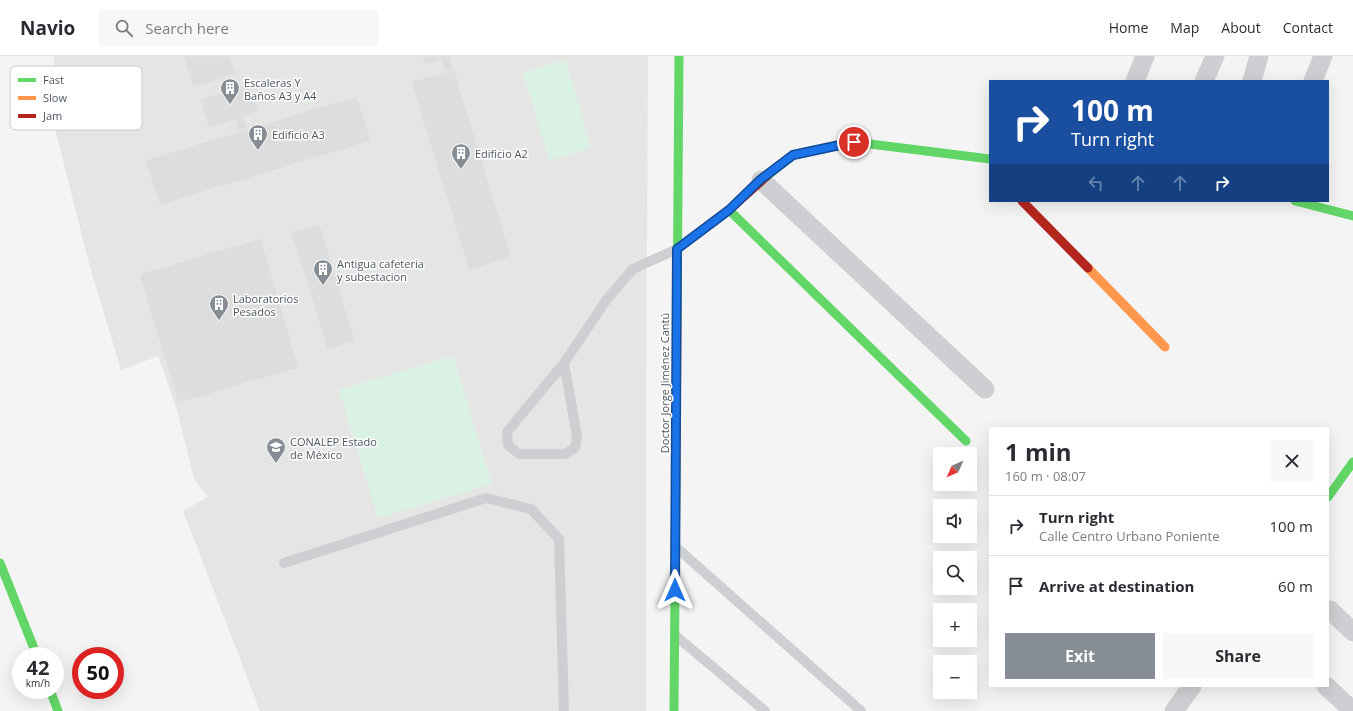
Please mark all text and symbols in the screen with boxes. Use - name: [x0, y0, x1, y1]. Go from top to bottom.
- search box: [99, 10, 379, 46]
- text: Navio: [20, 15, 75, 41]
- icon: search: [113, 17, 135, 39]
- text: Search here: [145, 18, 229, 38]
- text: Home: [1109, 18, 1148, 37]
- text: Map: [1170, 18, 1199, 37]
- text: About: [1221, 18, 1261, 37]
- text: Contact: [1283, 18, 1333, 37]
- legend: [10, 66, 142, 130]
- text: Fast: [43, 72, 64, 87]
- place label: Escaleras Y Baños A3 y A4: [244, 75, 317, 103]
- building icon: Escaleras Y Baños A3 y A4: [219, 77, 241, 105]
- text: Slow: [43, 90, 67, 105]
- text: 100 m: [1071, 91, 1154, 129]
- icon: right: [1005, 96, 1057, 148]
- text: Jam: [42, 108, 62, 123]
- building icon: Edificio A3: [247, 123, 269, 151]
- pin: [837, 125, 871, 159]
- place label: Edificio A3: [272, 127, 325, 142]
- text: Turn right: [1071, 127, 1154, 151]
- icon: arrive: [843, 131, 865, 153]
- building icon: Edificio A2: [450, 142, 472, 170]
- place label: Edificio A2: [475, 146, 528, 161]
- icon: left: [1085, 172, 1107, 194]
- icon: ahead: [1127, 172, 1149, 194]
- icon: ahead: [1169, 172, 1191, 194]
- icon: right: [1211, 172, 1233, 194]
- place label: Antigua cafeteria y subestacion: [337, 256, 424, 284]
- building icon: Antigua cafeteria y subestacion: [312, 258, 334, 286]
- place label: Laboratorios Pesados: [233, 291, 298, 319]
- building icon: Laboratorios Pesados: [208, 293, 230, 321]
- street label: Doctor Jorge Jiménez Cantú: [657, 313, 672, 453]
- place label: CONALEP Estado de México: [290, 434, 377, 462]
- text: 1 min: [1005, 435, 1072, 468]
- school or university icon: CONALEP Estado de México: [265, 436, 287, 464]
- button: close: [1271, 440, 1313, 482]
- north arrow: [933, 447, 977, 491]
- map controls: [933, 447, 977, 699]
- text: 160 m · 08:07: [1005, 467, 1086, 485]
- button: sound: [933, 499, 977, 543]
- text: Turn right: [1039, 507, 1114, 527]
- icon: right: [1005, 515, 1027, 537]
- text: 100 m: [1269, 516, 1313, 536]
- text: Calle Centro Urbano Poniente: [1039, 527, 1220, 545]
- button: search: [933, 551, 977, 595]
- position arrow: [654, 569, 696, 611]
- icon: arrive: [1005, 575, 1027, 597]
- text: Arrive at destination: [1039, 576, 1194, 596]
- text: 60 m: [1278, 576, 1313, 596]
- button: +: [933, 603, 977, 647]
- button: Exit: [1005, 633, 1155, 679]
- button: Share: [1163, 633, 1313, 679]
- speed limit sign: 50: [72, 647, 124, 699]
- text: 42: [27, 654, 49, 681]
- button: −: [933, 655, 977, 699]
- text: km/h: [26, 676, 50, 690]

